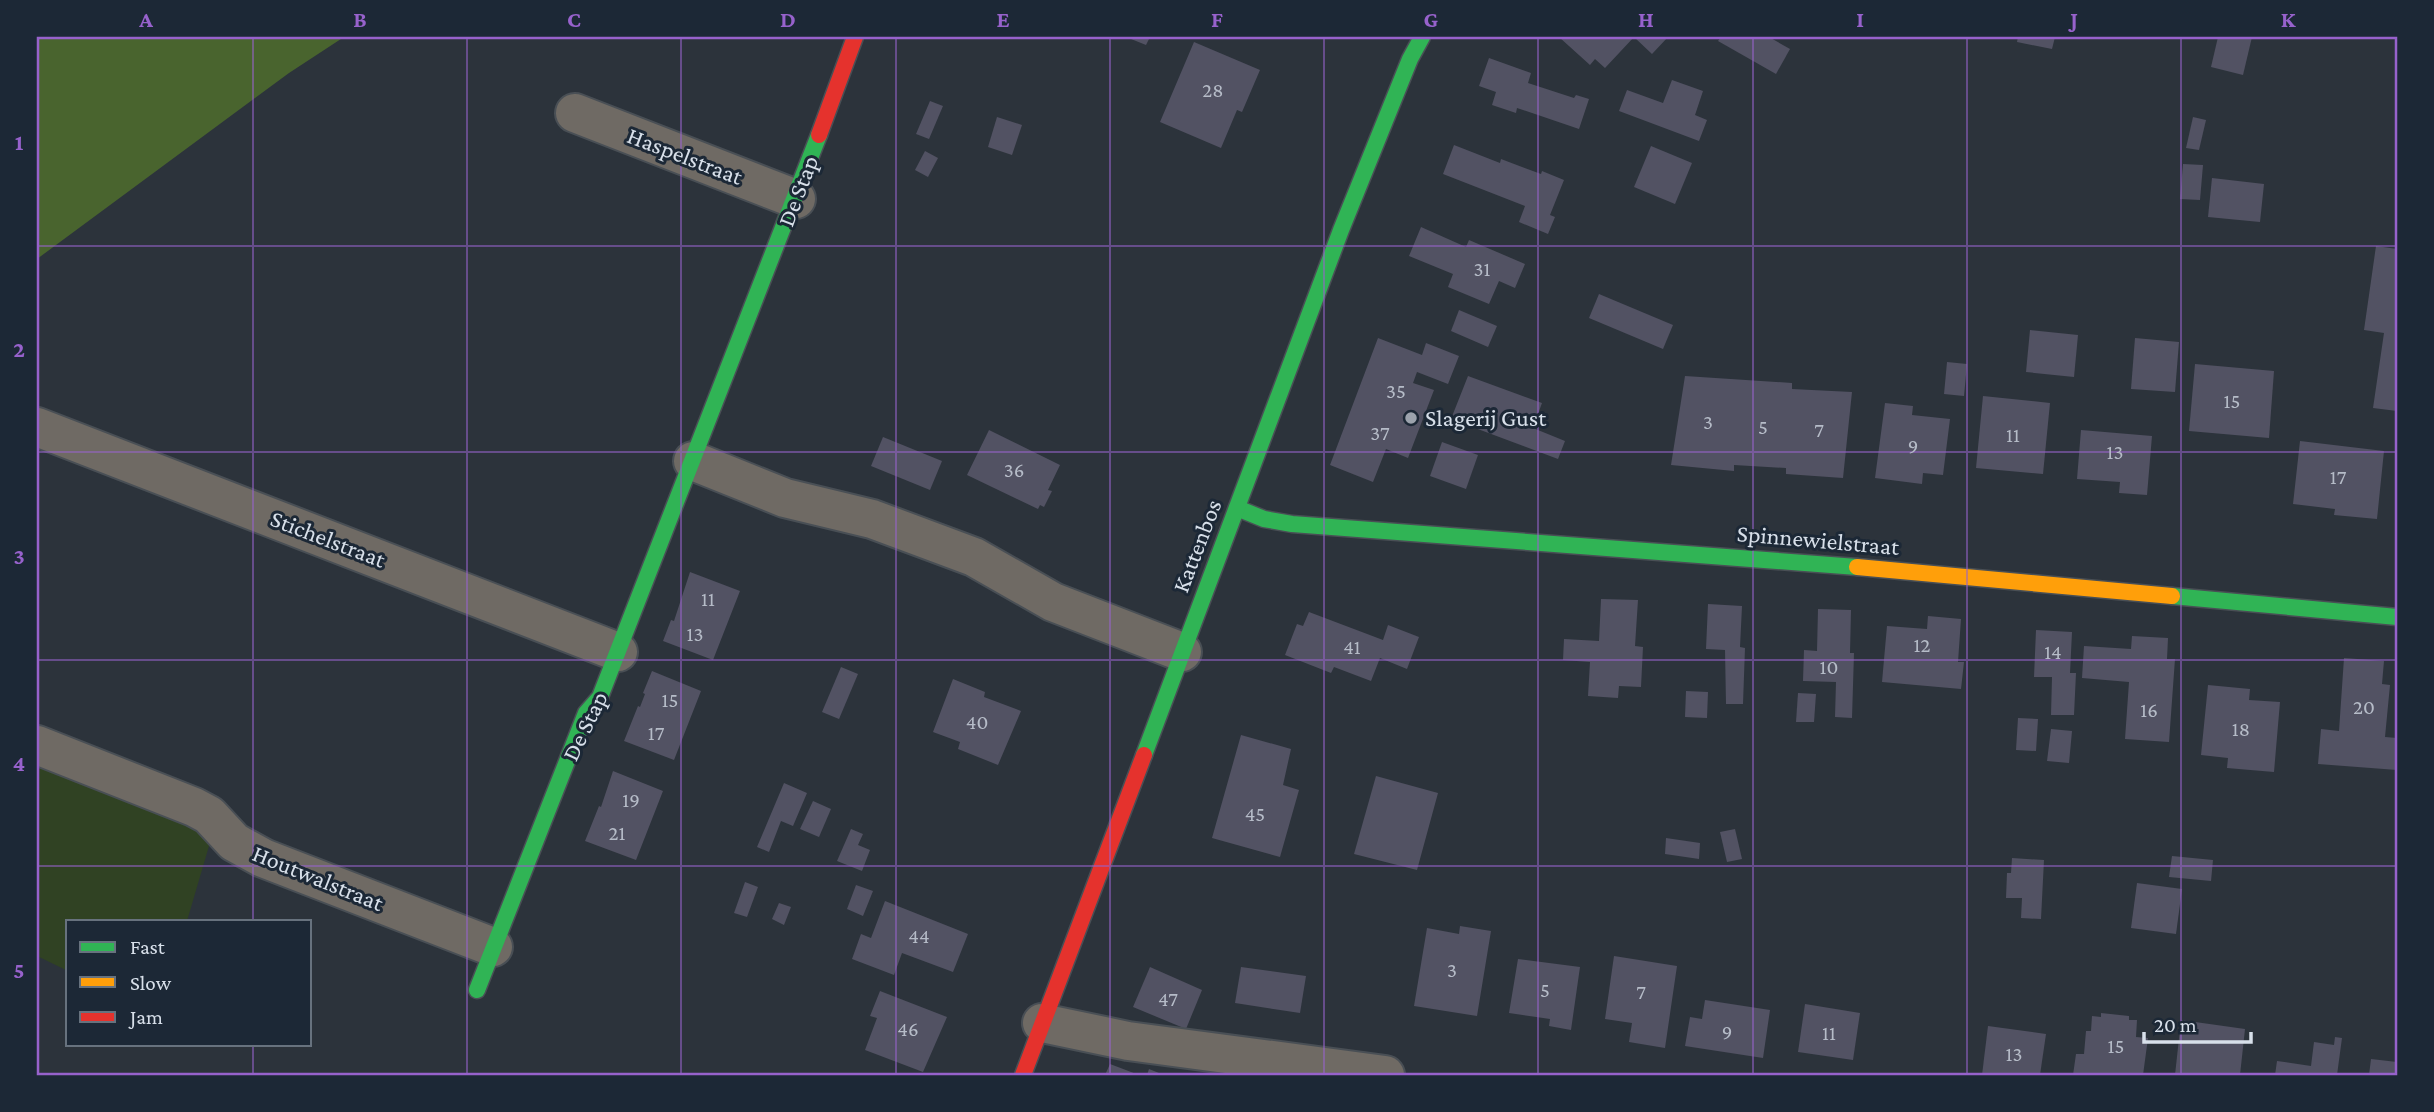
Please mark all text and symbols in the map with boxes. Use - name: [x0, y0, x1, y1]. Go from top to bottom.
- text: A: [138, 6, 153, 32]
- text: B: [353, 6, 367, 32]
- text: C: [567, 6, 581, 32]
- text: D: [780, 6, 796, 32]
- text: E: [996, 6, 1010, 32]
- text: F: [1211, 6, 1223, 32]
- text: G: [1424, 6, 1439, 32]
- text: H: [1638, 6, 1654, 32]
- text: I: [1856, 6, 1864, 32]
- text: J: [2068, 6, 2078, 32]
- text: K: [2281, 6, 2296, 32]
- house number: 28: [1202, 78, 1224, 102]
- street label: Haspelstraat: [624, 121, 748, 190]
- text: 1: [15, 129, 24, 155]
- street label: De Stap: [772, 152, 823, 230]
- house number: 31: [1474, 257, 1490, 281]
- text: 2: [13, 336, 25, 362]
- house number: 35: [1386, 379, 1406, 403]
- house number: 15: [2224, 389, 2240, 413]
- place label: Slagerij Gust: [1425, 404, 1547, 431]
- marker: Slagerij Gust: [1403, 410, 1419, 426]
- house number: 3: [1703, 410, 1713, 434]
- house number: 5: [1758, 415, 1768, 439]
- house number: 7: [1814, 418, 1824, 442]
- house number: 37: [1370, 421, 1390, 445]
- house number: 11: [2006, 423, 2020, 447]
- house number: 9: [1908, 434, 1918, 458]
- house number: 13: [2107, 440, 2123, 464]
- house number: 36: [1004, 458, 1024, 482]
- house number: 17: [2330, 465, 2347, 489]
- street label: Kattenbos: [1166, 495, 1227, 596]
- street label: Stichelstraat: [267, 504, 390, 573]
- street label: Spinnewielstraat: [1736, 519, 1901, 560]
- text: 3: [13, 543, 25, 569]
- house number: 11: [701, 587, 715, 611]
- house number: 13: [687, 622, 703, 646]
- house number: 12: [1914, 633, 1930, 657]
- house number: 41: [1343, 635, 1361, 659]
- house number: 14: [2044, 640, 2062, 664]
- house number: 10: [1820, 655, 1838, 679]
- street label: De Stap: [556, 687, 613, 765]
- house number: 15: [662, 688, 678, 712]
- house number: 20: [2353, 695, 2375, 719]
- house number: 16: [2140, 698, 2158, 722]
- house number: 40: [966, 710, 988, 734]
- house number: 18: [2232, 717, 2250, 741]
- house number: 17: [648, 721, 665, 745]
- text: 4: [13, 750, 25, 776]
- house number: 19: [622, 788, 640, 812]
- house number: 45: [1245, 802, 1265, 826]
- house number: 21: [609, 821, 626, 845]
- street label: Houtwalstraat: [249, 839, 389, 916]
- legend: [66, 920, 312, 1046]
- house number: 44: [908, 924, 930, 948]
- text: Fast: [130, 935, 166, 959]
- text: 5: [13, 957, 25, 983]
- house number: 3: [1447, 958, 1457, 982]
- text: Slow: [130, 971, 172, 995]
- house number: 5: [1540, 978, 1550, 1002]
- house number: 7: [1636, 980, 1646, 1004]
- house number: 47: [1158, 987, 1178, 1011]
- scale bar: [2144, 1000, 2250, 1044]
- text: Jam: [128, 1005, 163, 1029]
- text: 20 m: [2154, 1013, 2197, 1037]
- house number: 46: [897, 1017, 919, 1041]
- house number: 9: [1722, 1020, 1732, 1044]
- house number: 11: [1822, 1021, 1836, 1045]
- house number: 15: [2108, 1034, 2124, 1058]
- house number: 13: [2006, 1042, 2022, 1066]

